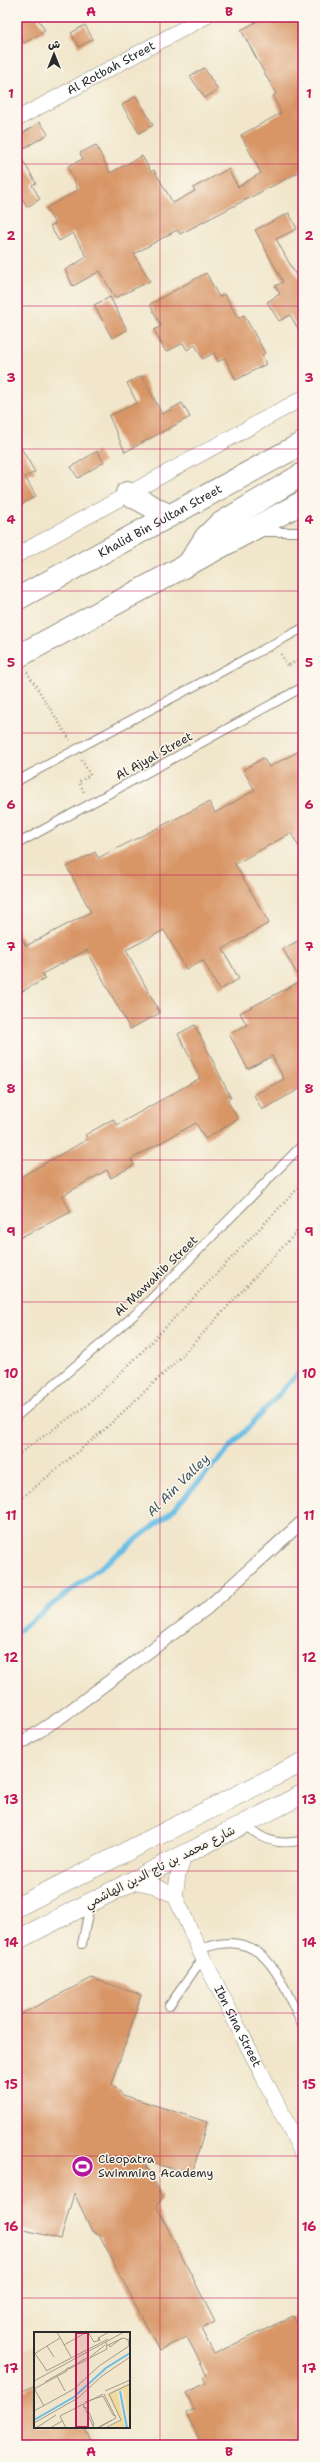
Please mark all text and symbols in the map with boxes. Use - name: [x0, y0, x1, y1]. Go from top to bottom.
- text: A: [86, 3, 96, 20]
- text: B: [225, 3, 233, 20]
- north arrow: [34, 34, 74, 74]
- text: ش: [48, 37, 60, 52]
- street label: Al Rotbah Street: [64, 38, 158, 98]
- text: 1: [8, 85, 14, 102]
- text: 1: [306, 85, 312, 102]
- text: 2: [6, 227, 16, 244]
- text: 2: [304, 227, 314, 244]
- text: 3: [6, 369, 16, 386]
- text: 3: [304, 369, 314, 386]
- street label: Khalid Bin Sultan Street: [95, 481, 225, 561]
- text: 4: [6, 511, 16, 528]
- text: 4: [304, 511, 314, 528]
- text: 5: [7, 654, 15, 671]
- text: 5: [305, 654, 313, 671]
- street label: Al Ajyal Street: [113, 728, 195, 784]
- text: 6: [6, 796, 16, 813]
- text: 6: [304, 796, 314, 813]
- text: 7: [6, 938, 16, 955]
- text: 7: [304, 938, 314, 955]
- text: 8: [6, 1080, 16, 1097]
- text: 8: [304, 1080, 314, 1097]
- text: 9: [6, 1223, 16, 1240]
- text: 9: [304, 1223, 314, 1240]
- street label: Al Mawahib Street: [111, 1232, 201, 1320]
- text: 10: [4, 1365, 18, 1382]
- text: 10: [302, 1365, 316, 1382]
- water label: Al Ain Valley: [143, 1450, 213, 1520]
- text: 11: [5, 1507, 17, 1524]
- text: 11: [303, 1507, 315, 1524]
- text: 12: [4, 1649, 18, 1666]
- text: 12: [302, 1649, 316, 1666]
- text: 13: [4, 1791, 18, 1808]
- text: 13: [302, 1791, 316, 1808]
- street label: شارع محمد بن تاج الدين الهاشمي: [82, 1822, 239, 1915]
- text: 14: [4, 1934, 18, 1951]
- text: 14: [302, 1934, 316, 1951]
- street label: Ibn Sina Street: [210, 1983, 265, 2070]
- text: 15: [4, 2076, 18, 2093]
- text: 15: [302, 2076, 316, 2093]
- place label: Cleopatra Swimming Academy: [98, 2151, 214, 2181]
- sports icon: Cleopatra Swimming Academy: [69, 2153, 95, 2179]
- text: 16: [4, 2218, 18, 2235]
- text: 16: [302, 2218, 316, 2235]
- inset map: [34, 2332, 130, 2428]
- text: 17: [4, 2360, 18, 2377]
- text: 17: [302, 2360, 316, 2377]
- text: A: [86, 2443, 96, 2460]
- text: B: [225, 2443, 233, 2460]

